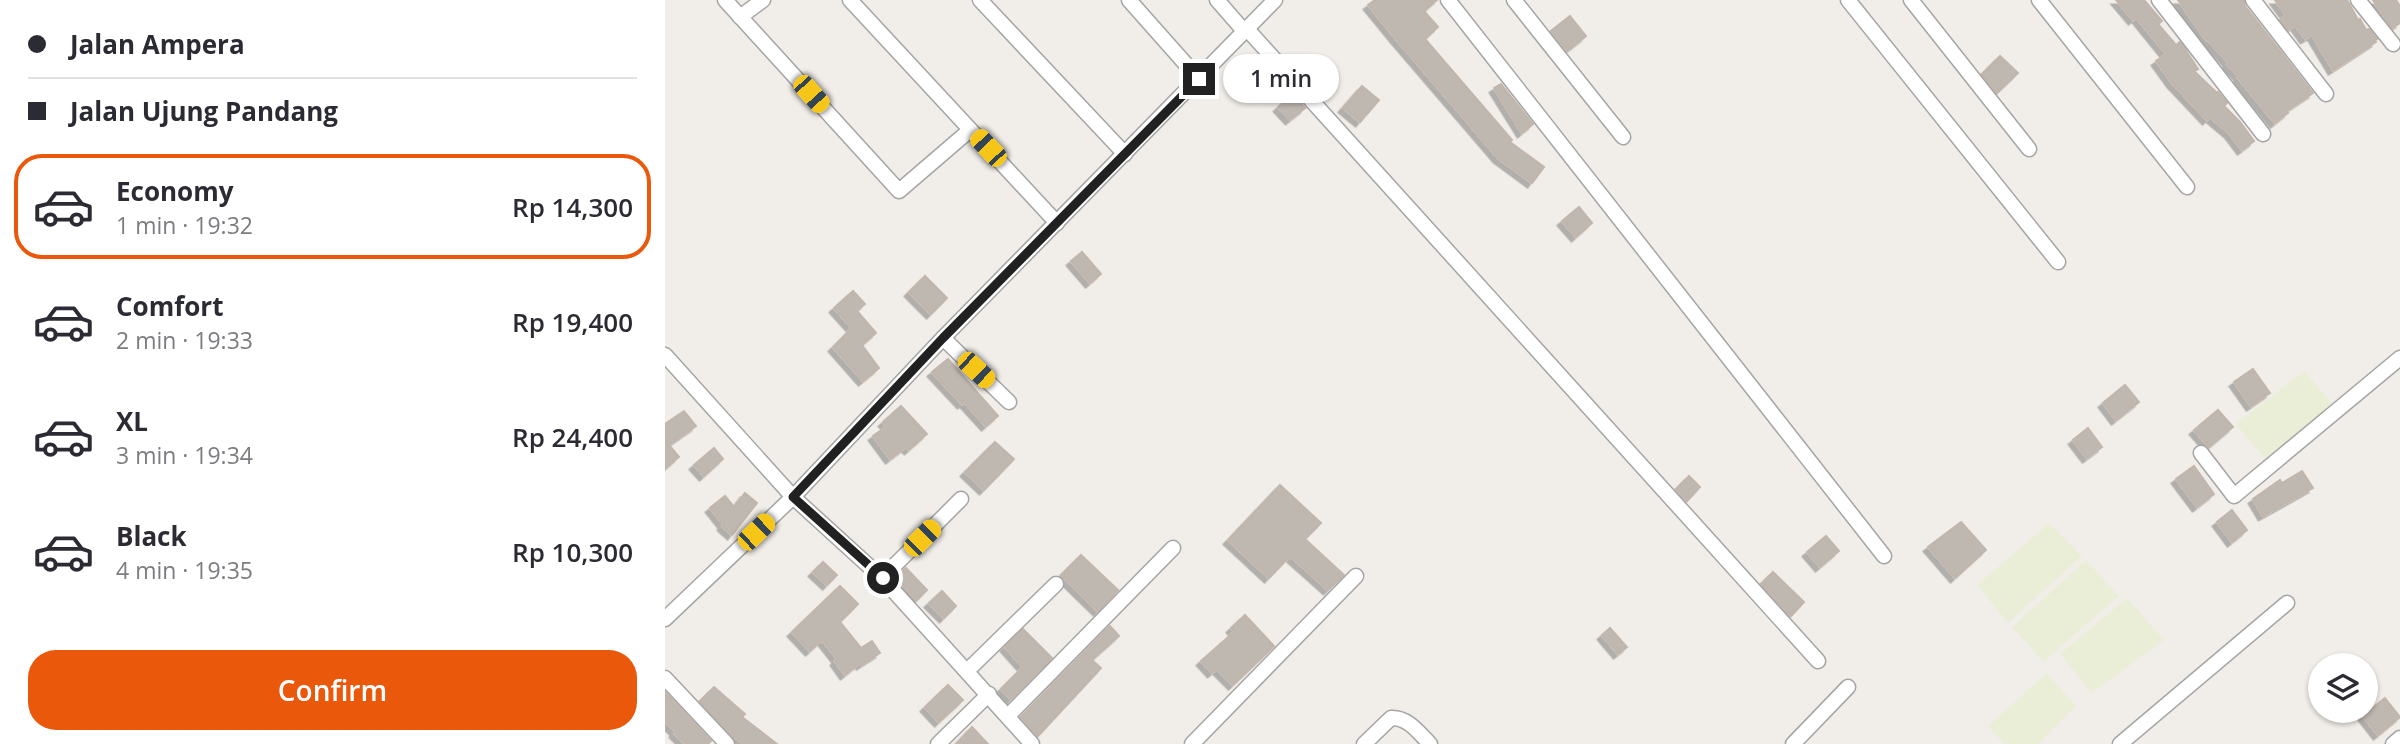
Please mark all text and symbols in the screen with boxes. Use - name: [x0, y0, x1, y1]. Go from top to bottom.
- text: Jalan Ampera: [70, 26, 245, 62]
- callout: 1 min: [1223, 55, 1339, 104]
- text: 1 min: [1250, 62, 1312, 94]
- route end: [1183, 63, 1215, 95]
- car: [790, 71, 833, 117]
- text: Jalan Ujung Pandang: [70, 93, 338, 129]
- car: [966, 125, 1011, 171]
- text: Economy: [116, 173, 234, 209]
- icon: car: [32, 175, 95, 238]
- text: Rp 14,300: [512, 189, 633, 225]
- text: 1 min · 19:32: [116, 209, 253, 241]
- text: Comfort: [116, 288, 223, 324]
- icon: car: [32, 290, 95, 353]
- text: Rp 19,400: [512, 304, 633, 340]
- text: 2 min · 19:33: [116, 324, 253, 356]
- car: [954, 348, 999, 392]
- text: XL: [116, 403, 148, 439]
- icon: car: [32, 405, 95, 468]
- text: Rp 24,400: [512, 419, 633, 455]
- text: 3 min · 19:34: [116, 439, 253, 471]
- car: [734, 510, 779, 554]
- car: [900, 516, 945, 560]
- text: Black: [116, 518, 187, 554]
- icon: car: [32, 520, 95, 583]
- text: Rp 10,300: [512, 534, 633, 570]
- text: 4 min · 19:35: [116, 554, 253, 586]
- route start: [867, 562, 899, 594]
- button: Confirm: [28, 650, 637, 730]
- map controls: [2308, 653, 2378, 723]
- button: layers: [2308, 653, 2378, 723]

